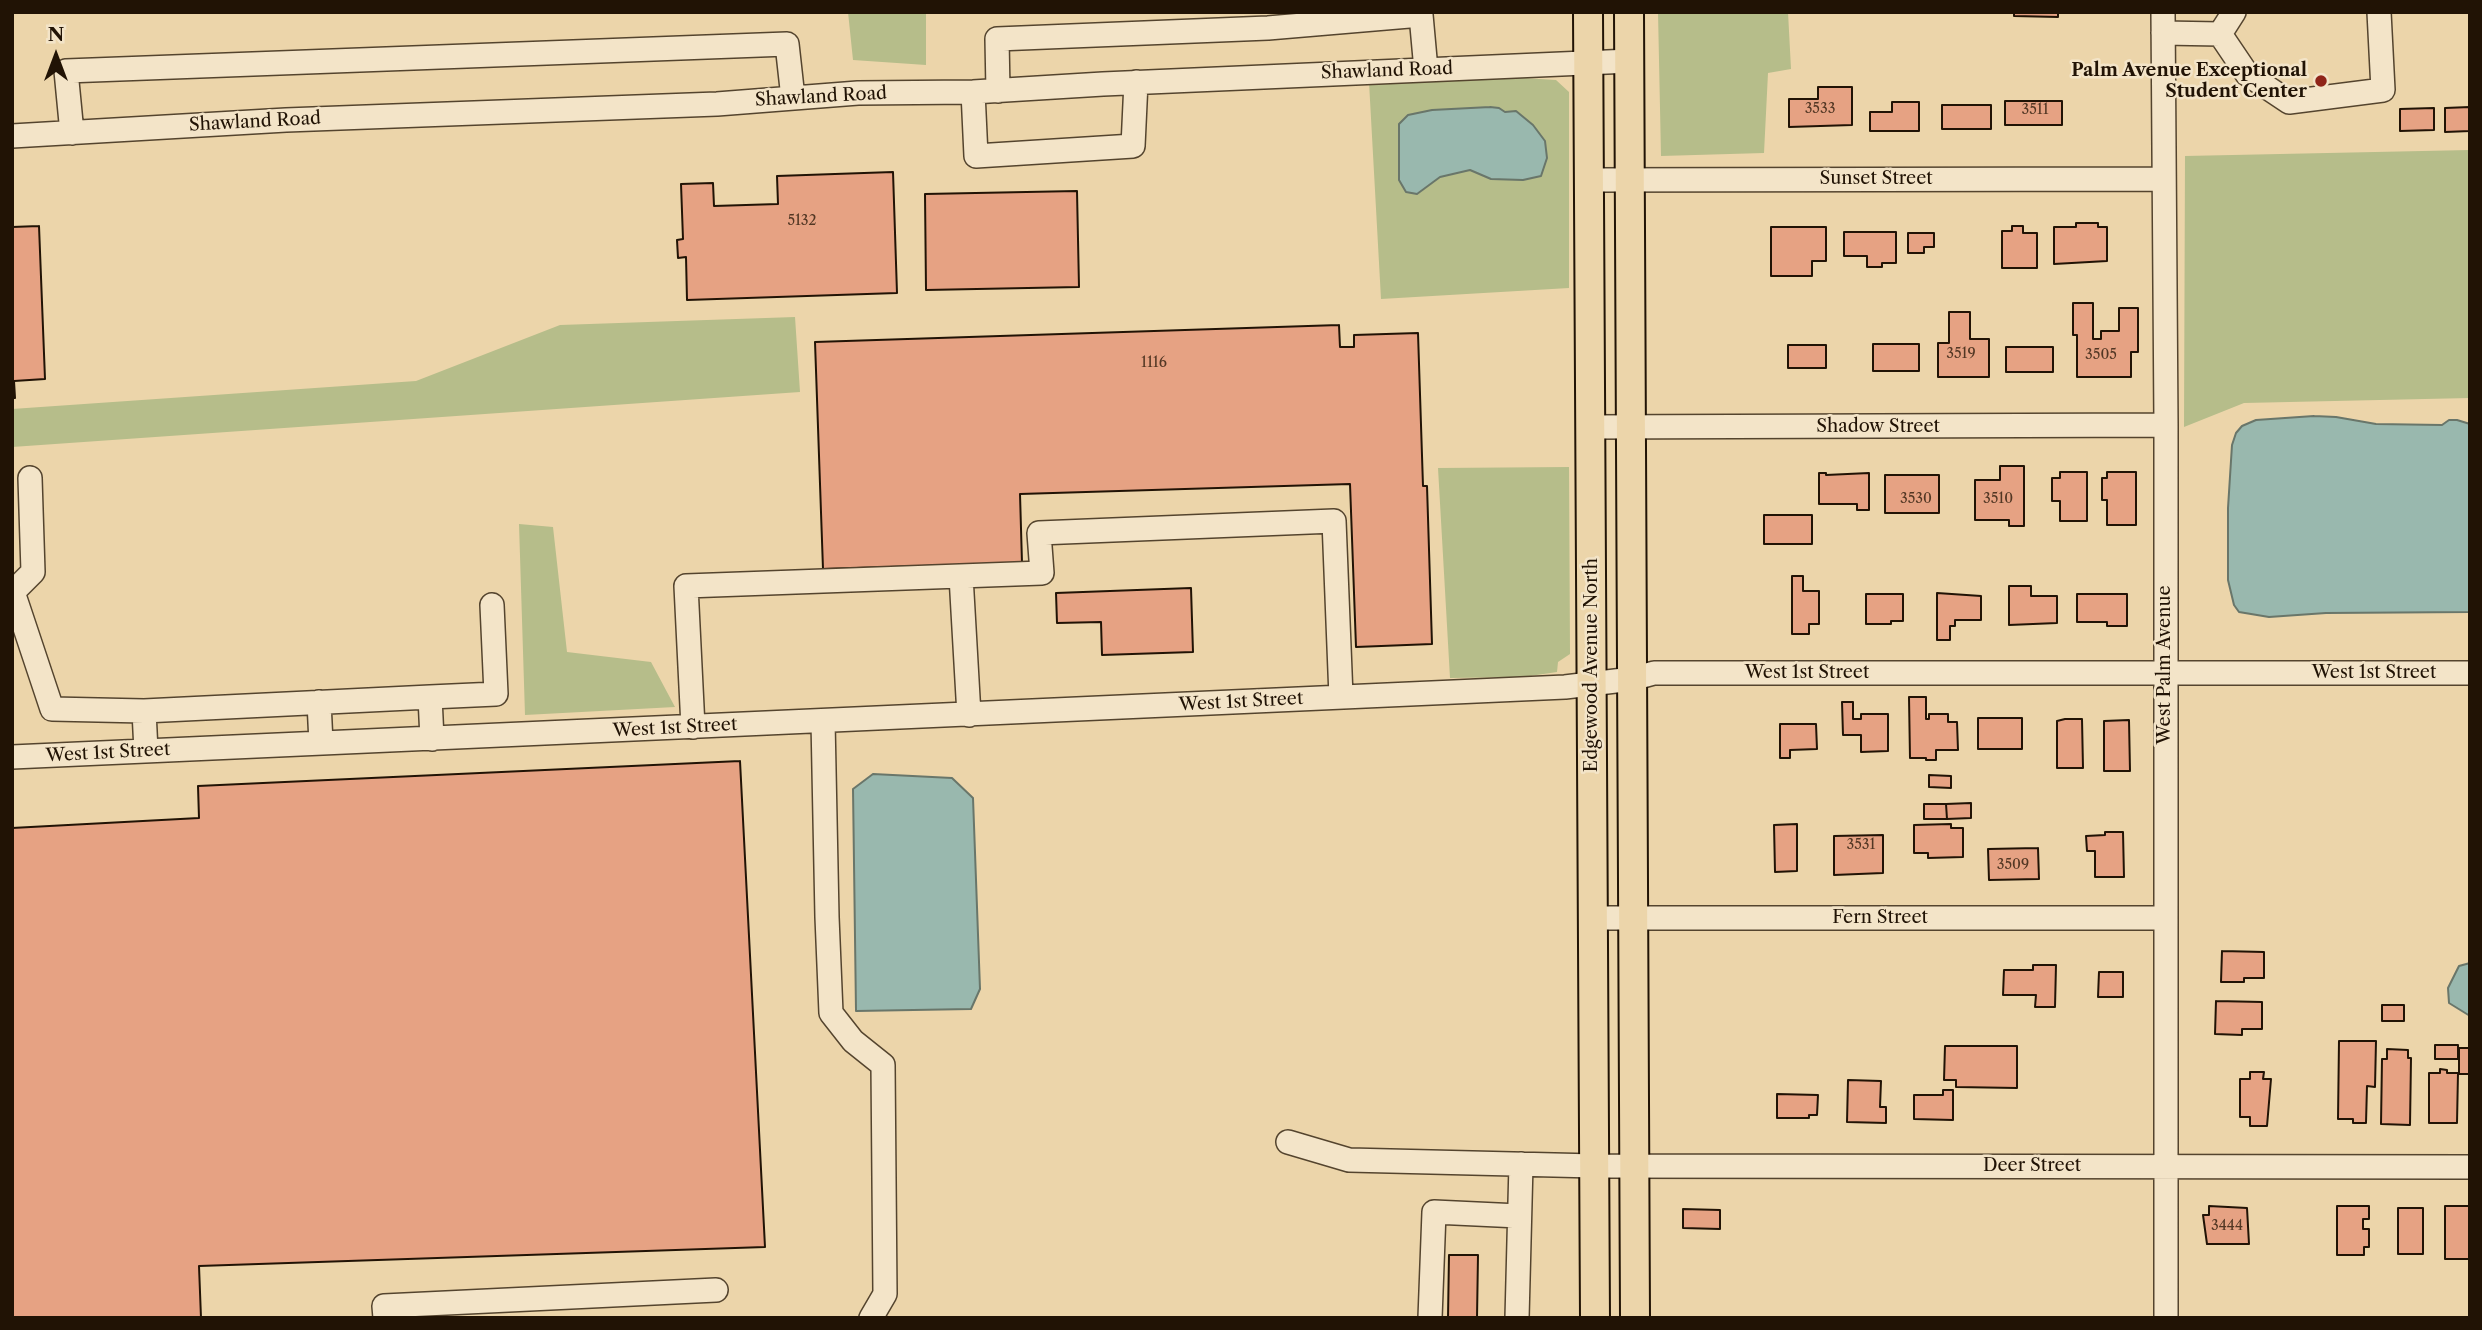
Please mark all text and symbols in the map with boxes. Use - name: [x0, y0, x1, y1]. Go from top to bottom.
- north arrow: [21, 21, 91, 91]
- text: N: [48, 23, 64, 46]
- street label: Shawland Road: [1321, 58, 1453, 84]
- place label: Palm Avenue Exceptional Student Center: [2071, 60, 2307, 102]
- marker: Palm Avenue Exceptional Student Center: [2313, 73, 2329, 89]
- street label: Shawland Road: [754, 83, 888, 111]
- house number: 3533: [1805, 101, 1835, 117]
- house number: 3511: [2021, 102, 2049, 118]
- street label: Shawland Road: [188, 108, 322, 136]
- street label: Sunset Street: [1819, 168, 1933, 190]
- house number: 5132: [787, 213, 817, 229]
- house number: 3519: [1946, 346, 1976, 362]
- house number: 3505: [2085, 347, 2117, 363]
- house number: 1116: [1141, 355, 1167, 371]
- street label: Shadow Street: [1816, 416, 1940, 438]
- house number: 3530: [1900, 491, 1932, 507]
- house number: 3510: [1983, 491, 2013, 507]
- street label: Edgewood Avenue North: [1581, 558, 1603, 772]
- street label: West Palm Avenue: [2154, 585, 2176, 745]
- street label: West 1st Street: [1745, 662, 1869, 684]
- street label: West 1st Street: [2312, 662, 2436, 684]
- street label: West 1st Street: [1178, 688, 1304, 716]
- street label: West 1st Street: [612, 714, 738, 742]
- street label: West 1st Street: [45, 739, 171, 767]
- house number: 3531: [1847, 837, 1875, 853]
- house number: 3509: [1997, 857, 2029, 873]
- street label: Fern Street: [1832, 907, 1928, 929]
- street label: Deer Street: [1983, 1155, 2081, 1177]
- house number: 3444: [2211, 1218, 2243, 1234]

